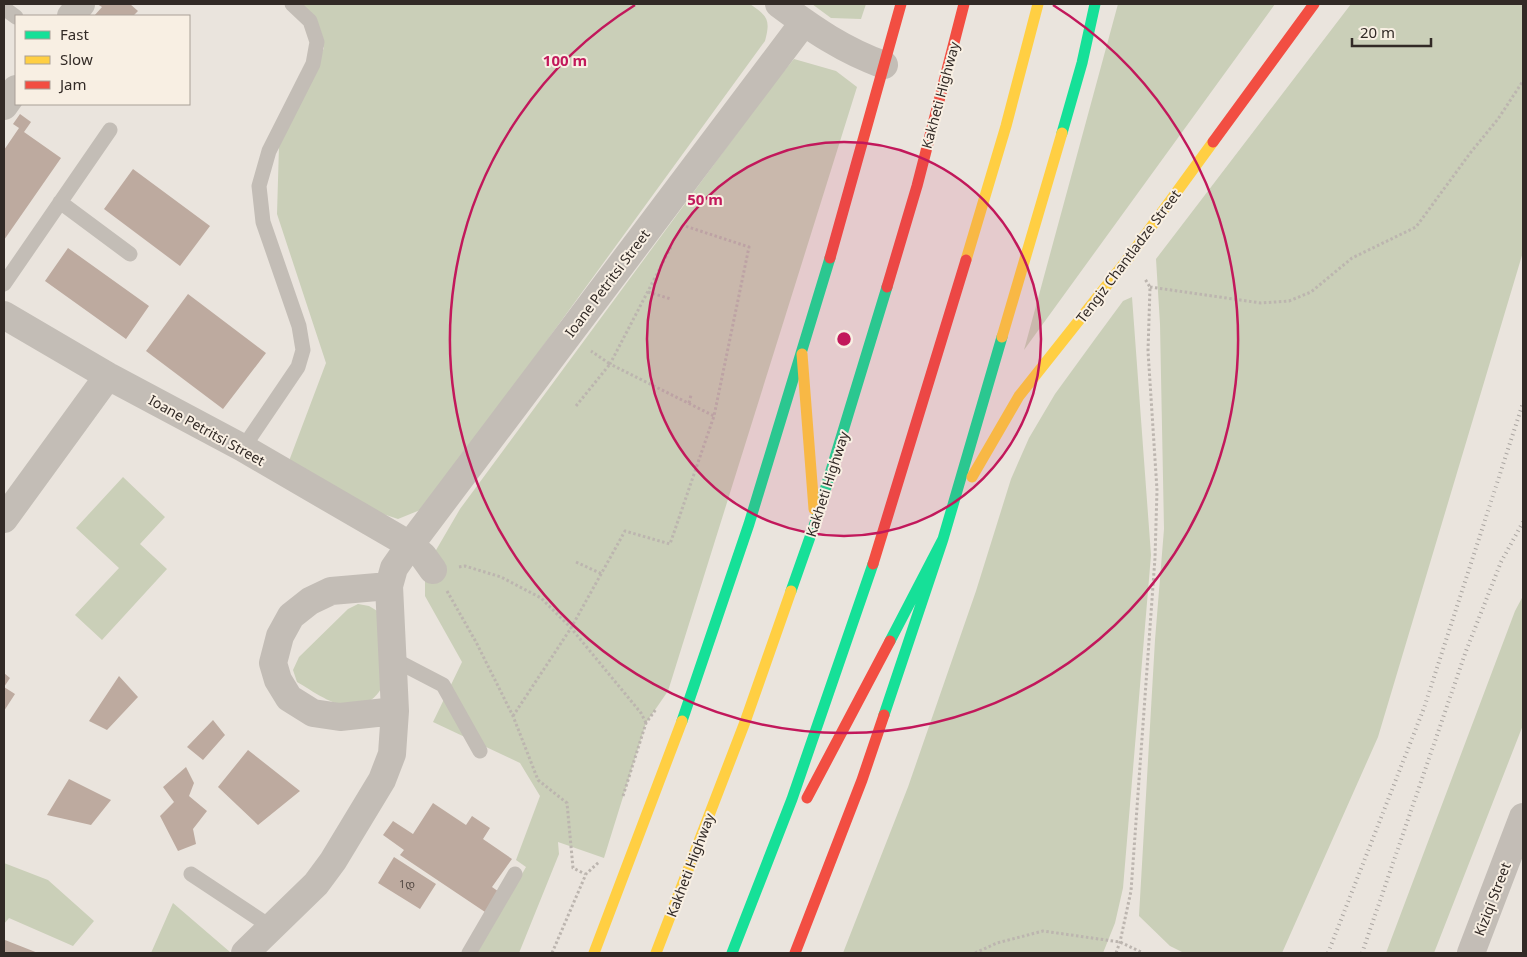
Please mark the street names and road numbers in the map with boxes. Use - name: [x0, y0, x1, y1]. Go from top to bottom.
- street label: Kakheti Highway: [917, 39, 964, 151]
- street label: Tengiz Chantladze Street: [1072, 186, 1184, 326]
- street label: Ioane Petritsi Street: [560, 225, 654, 341]
- street label: Ioane Petritsi Street: [145, 390, 269, 470]
- street label: Kakheti Highway: [801, 428, 853, 539]
- street label: Kakheti Highway: [661, 809, 719, 920]
- street label: Kiziqi Street: [1469, 859, 1515, 939]

